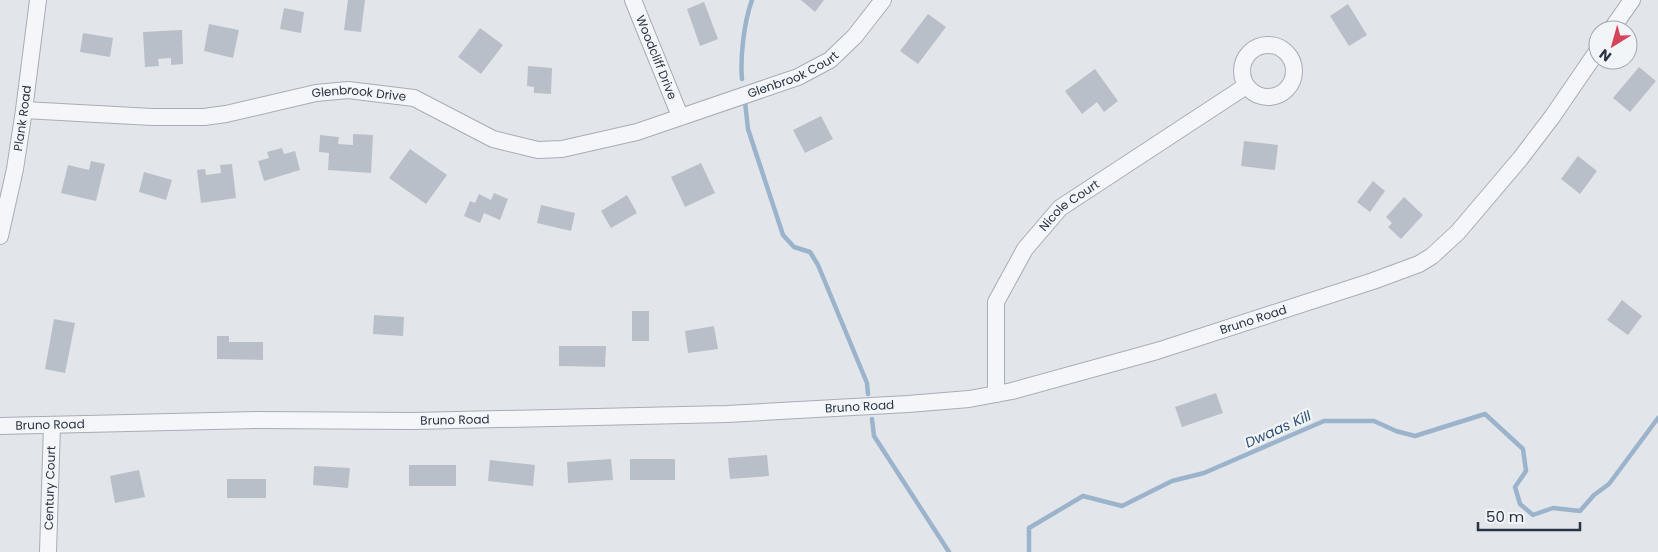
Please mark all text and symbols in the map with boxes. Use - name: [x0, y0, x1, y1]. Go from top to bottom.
- street label: Woodcliff Drive: [632, 13, 681, 102]
- north arrow: [1588, 20, 1638, 70]
- text: N: [1595, 44, 1615, 67]
- street label: Glenbrook Court: [745, 47, 842, 102]
- street label: Glenbrook Drive: [311, 81, 407, 105]
- street label: Plank Road: [9, 84, 35, 152]
- street label: Nicole Court: [1035, 176, 1102, 235]
- street label: Bruno Road: [1218, 301, 1289, 338]
- street label: Bruno Road: [825, 396, 895, 417]
- water label: Dwaas Kill: [1242, 405, 1315, 452]
- street label: Bruno Road: [420, 410, 490, 429]
- street label: Bruno Road: [15, 415, 85, 434]
- street label: Century Court: [40, 446, 59, 530]
- scale bar: [1478, 500, 1580, 532]
- text: 50 m: [1486, 506, 1524, 527]

